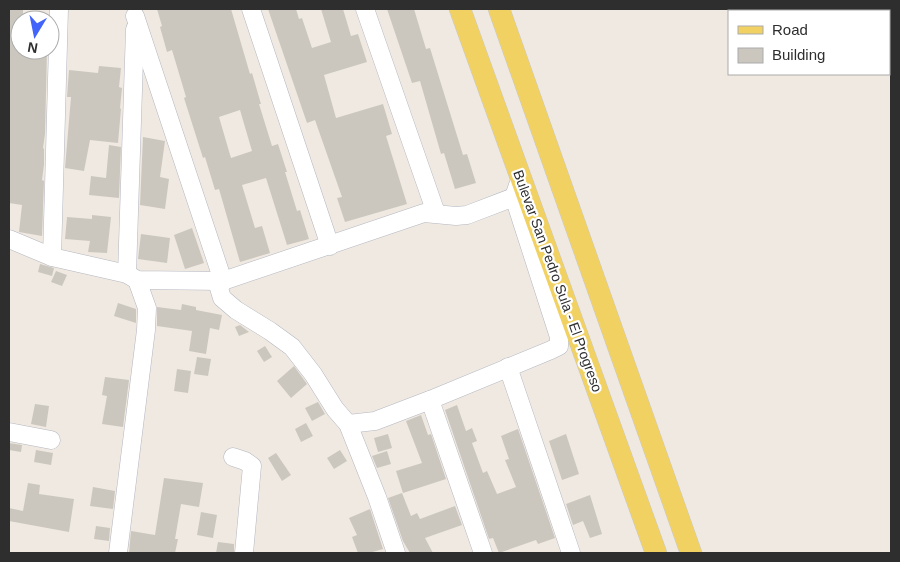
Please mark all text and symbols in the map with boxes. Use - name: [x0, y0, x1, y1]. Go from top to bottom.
- north arrow: [10, 10, 60, 60]
- legend: [728, 10, 890, 75]
- text: Road: [772, 21, 808, 38]
- text: N: [26, 39, 39, 57]
- text: Building: [772, 46, 825, 63]
- street label: Bulevar San Pedro Sula - El Progreso: [510, 168, 606, 394]

